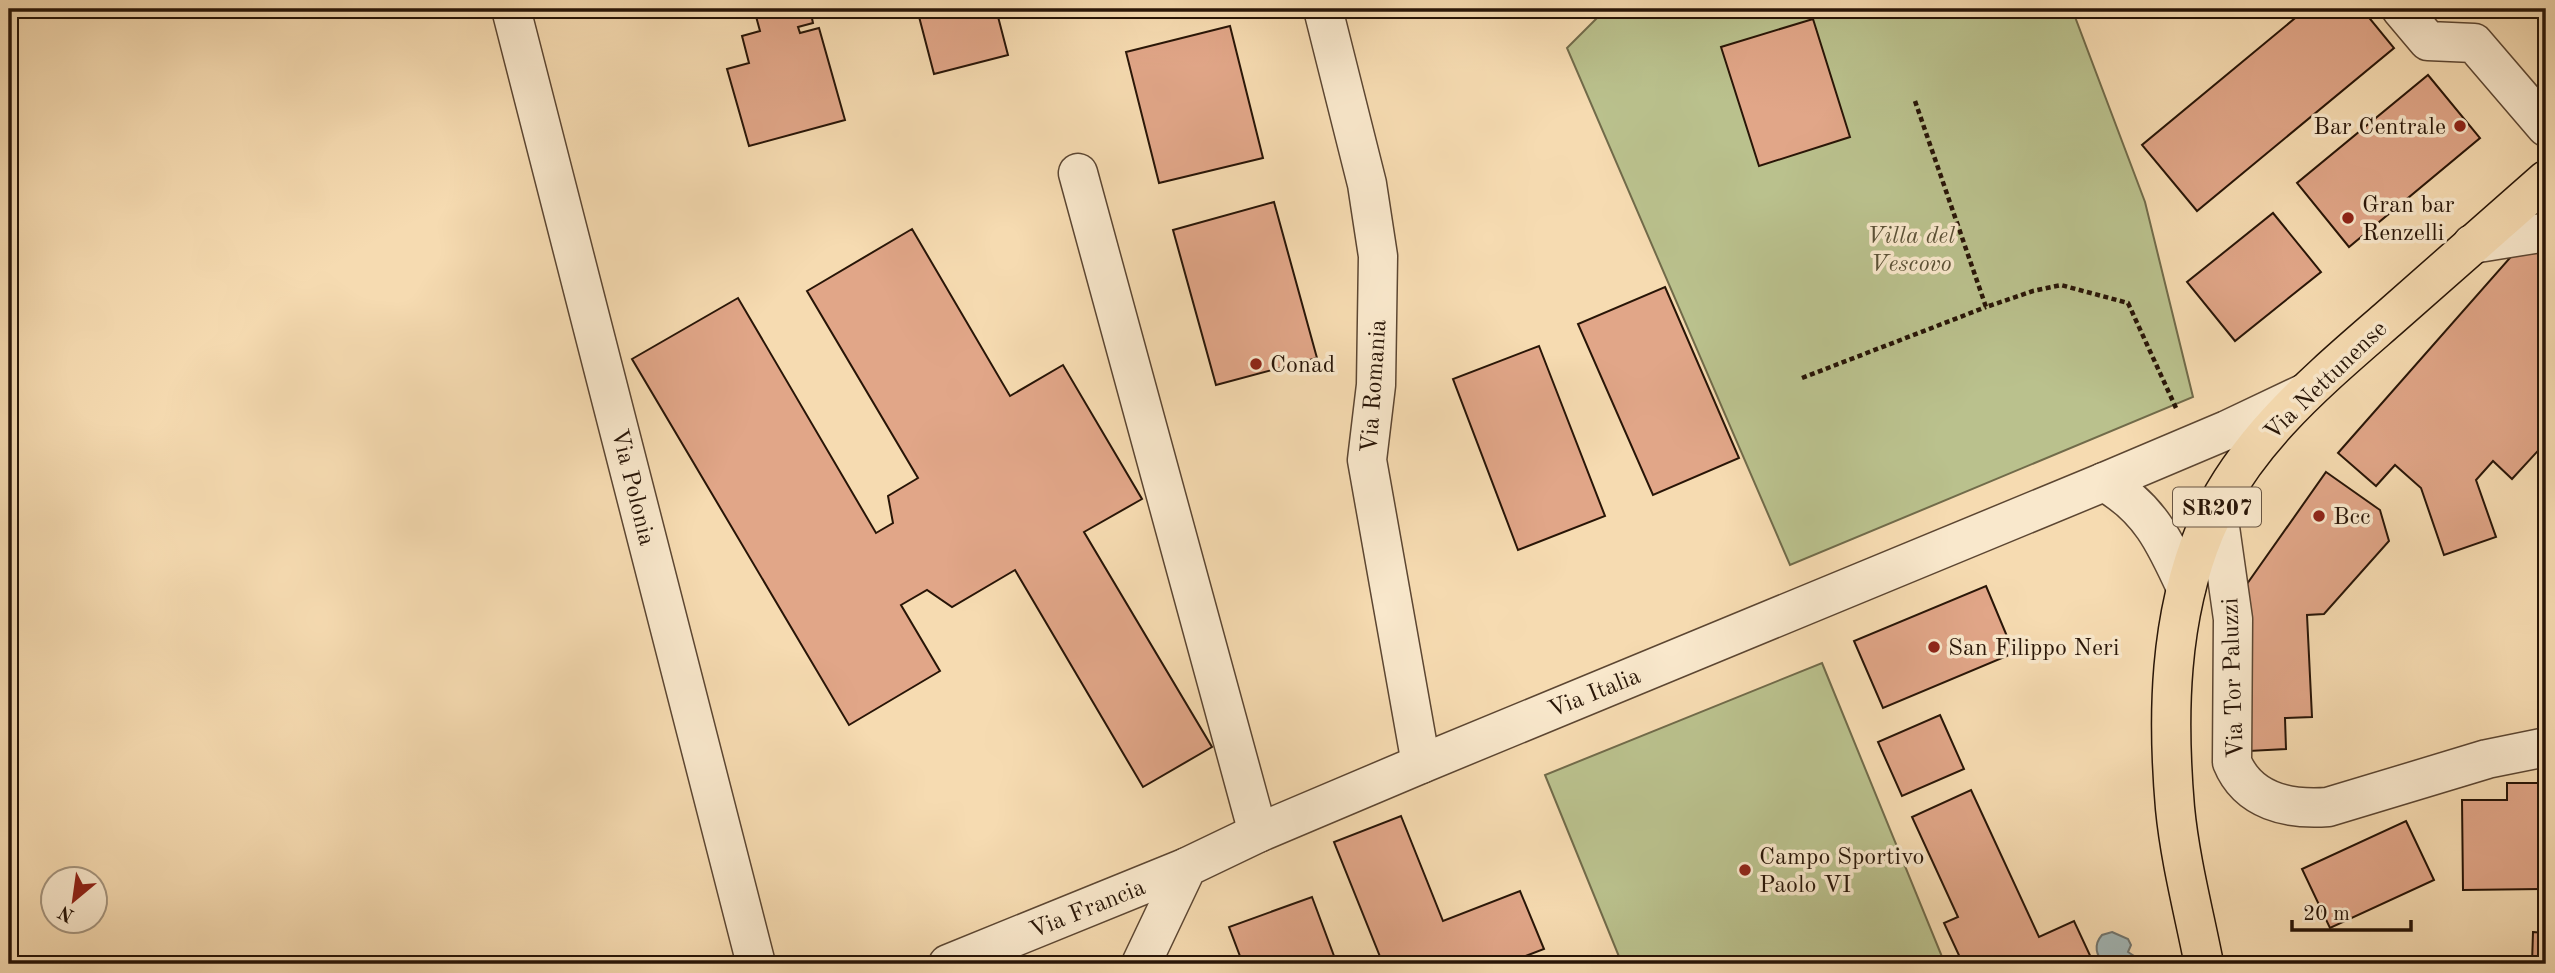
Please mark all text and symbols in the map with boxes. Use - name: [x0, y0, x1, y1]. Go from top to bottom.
- place label: Bar Centrale: [2313, 116, 2446, 140]
- marker: Bar Centrale: [2452, 118, 2468, 134]
- place label: Gran bar Renzelli: [2362, 194, 2455, 246]
- marker: Gran bar Renzelli: [2340, 210, 2356, 226]
- park label: Villa del Vescovo: [1867, 225, 1955, 277]
- street label: Via Nettunense: [2260, 317, 2392, 446]
- street label: Via Romania: [1358, 318, 1392, 454]
- place label: Conad: [1270, 354, 1335, 378]
- marker: Conad: [1248, 356, 1264, 372]
- street label: Via Polonia: [606, 427, 658, 548]
- road number: SR207: [2173, 488, 2261, 526]
- place label: Bcc: [2333, 506, 2371, 530]
- marker: Bcc: [2311, 508, 2327, 524]
- street label: Via Tor Paluzzi: [2219, 597, 2249, 759]
- place label: San Filippo Neri: [1948, 637, 2119, 661]
- marker: San Filippo Neri: [1926, 639, 1942, 655]
- street label: Via Italia: [1545, 664, 1644, 723]
- place label: Campo Sportivo Paolo VI: [1759, 846, 1924, 898]
- marker: Campo Sportivo Paolo VI: [1737, 862, 1753, 878]
- north arrow: [38, 864, 108, 934]
- street label: Via Francia: [1027, 876, 1149, 944]
- scale bar: [2292, 889, 2412, 933]
- text: N: [56, 901, 78, 925]
- text: 20 m: [2303, 904, 2350, 925]

